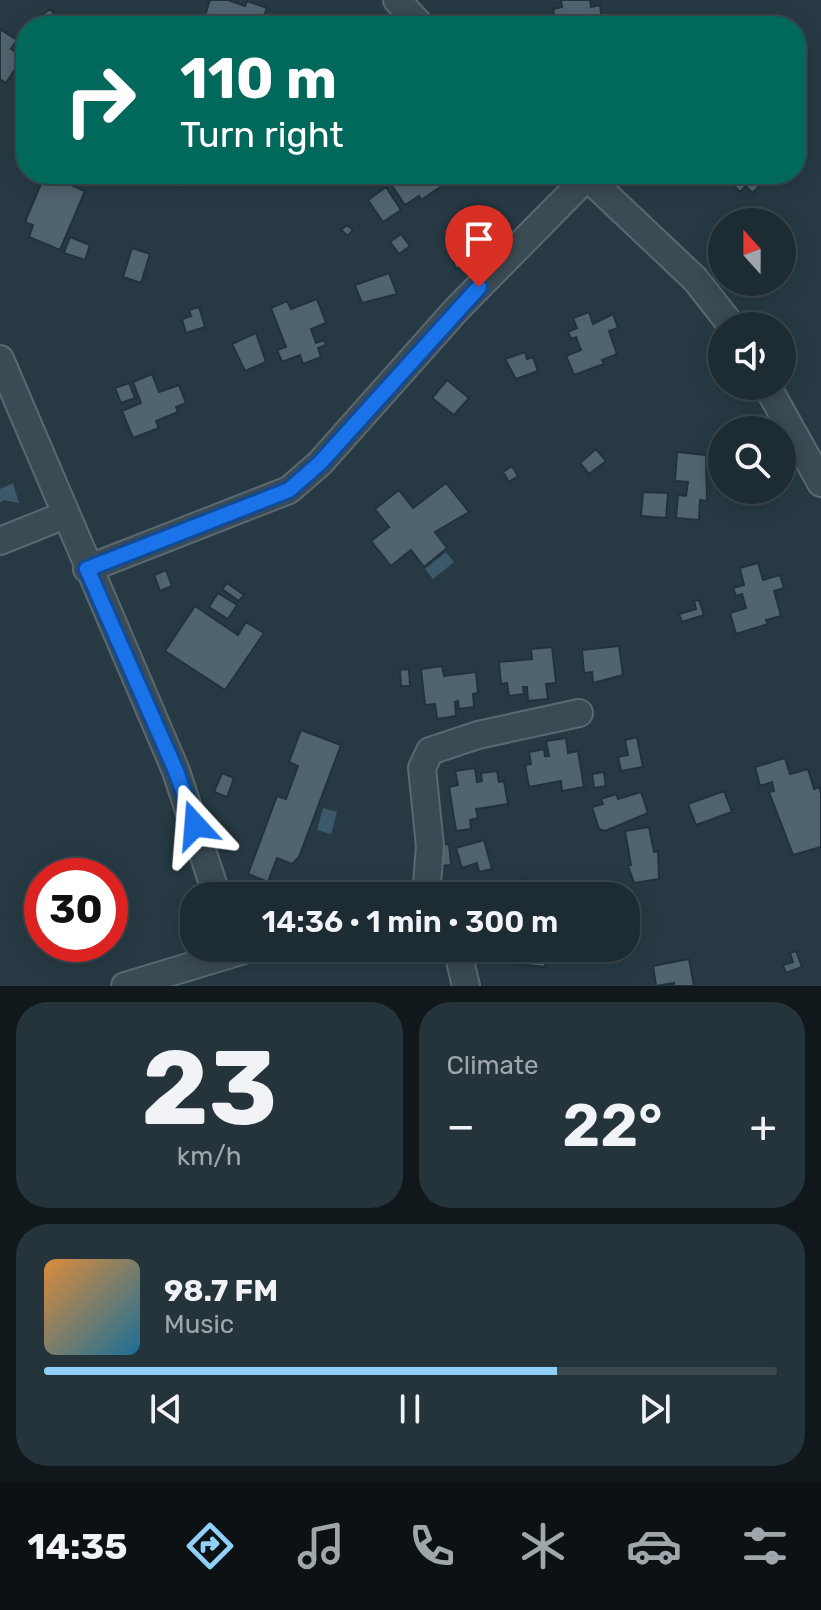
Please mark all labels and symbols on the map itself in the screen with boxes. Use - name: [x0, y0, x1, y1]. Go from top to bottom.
- pin: [445, 205, 513, 287]
- north arrow: [708, 208, 796, 296]
- position arrow: [153, 783, 237, 867]
- speed limit sign: 30: [24, 858, 128, 962]

